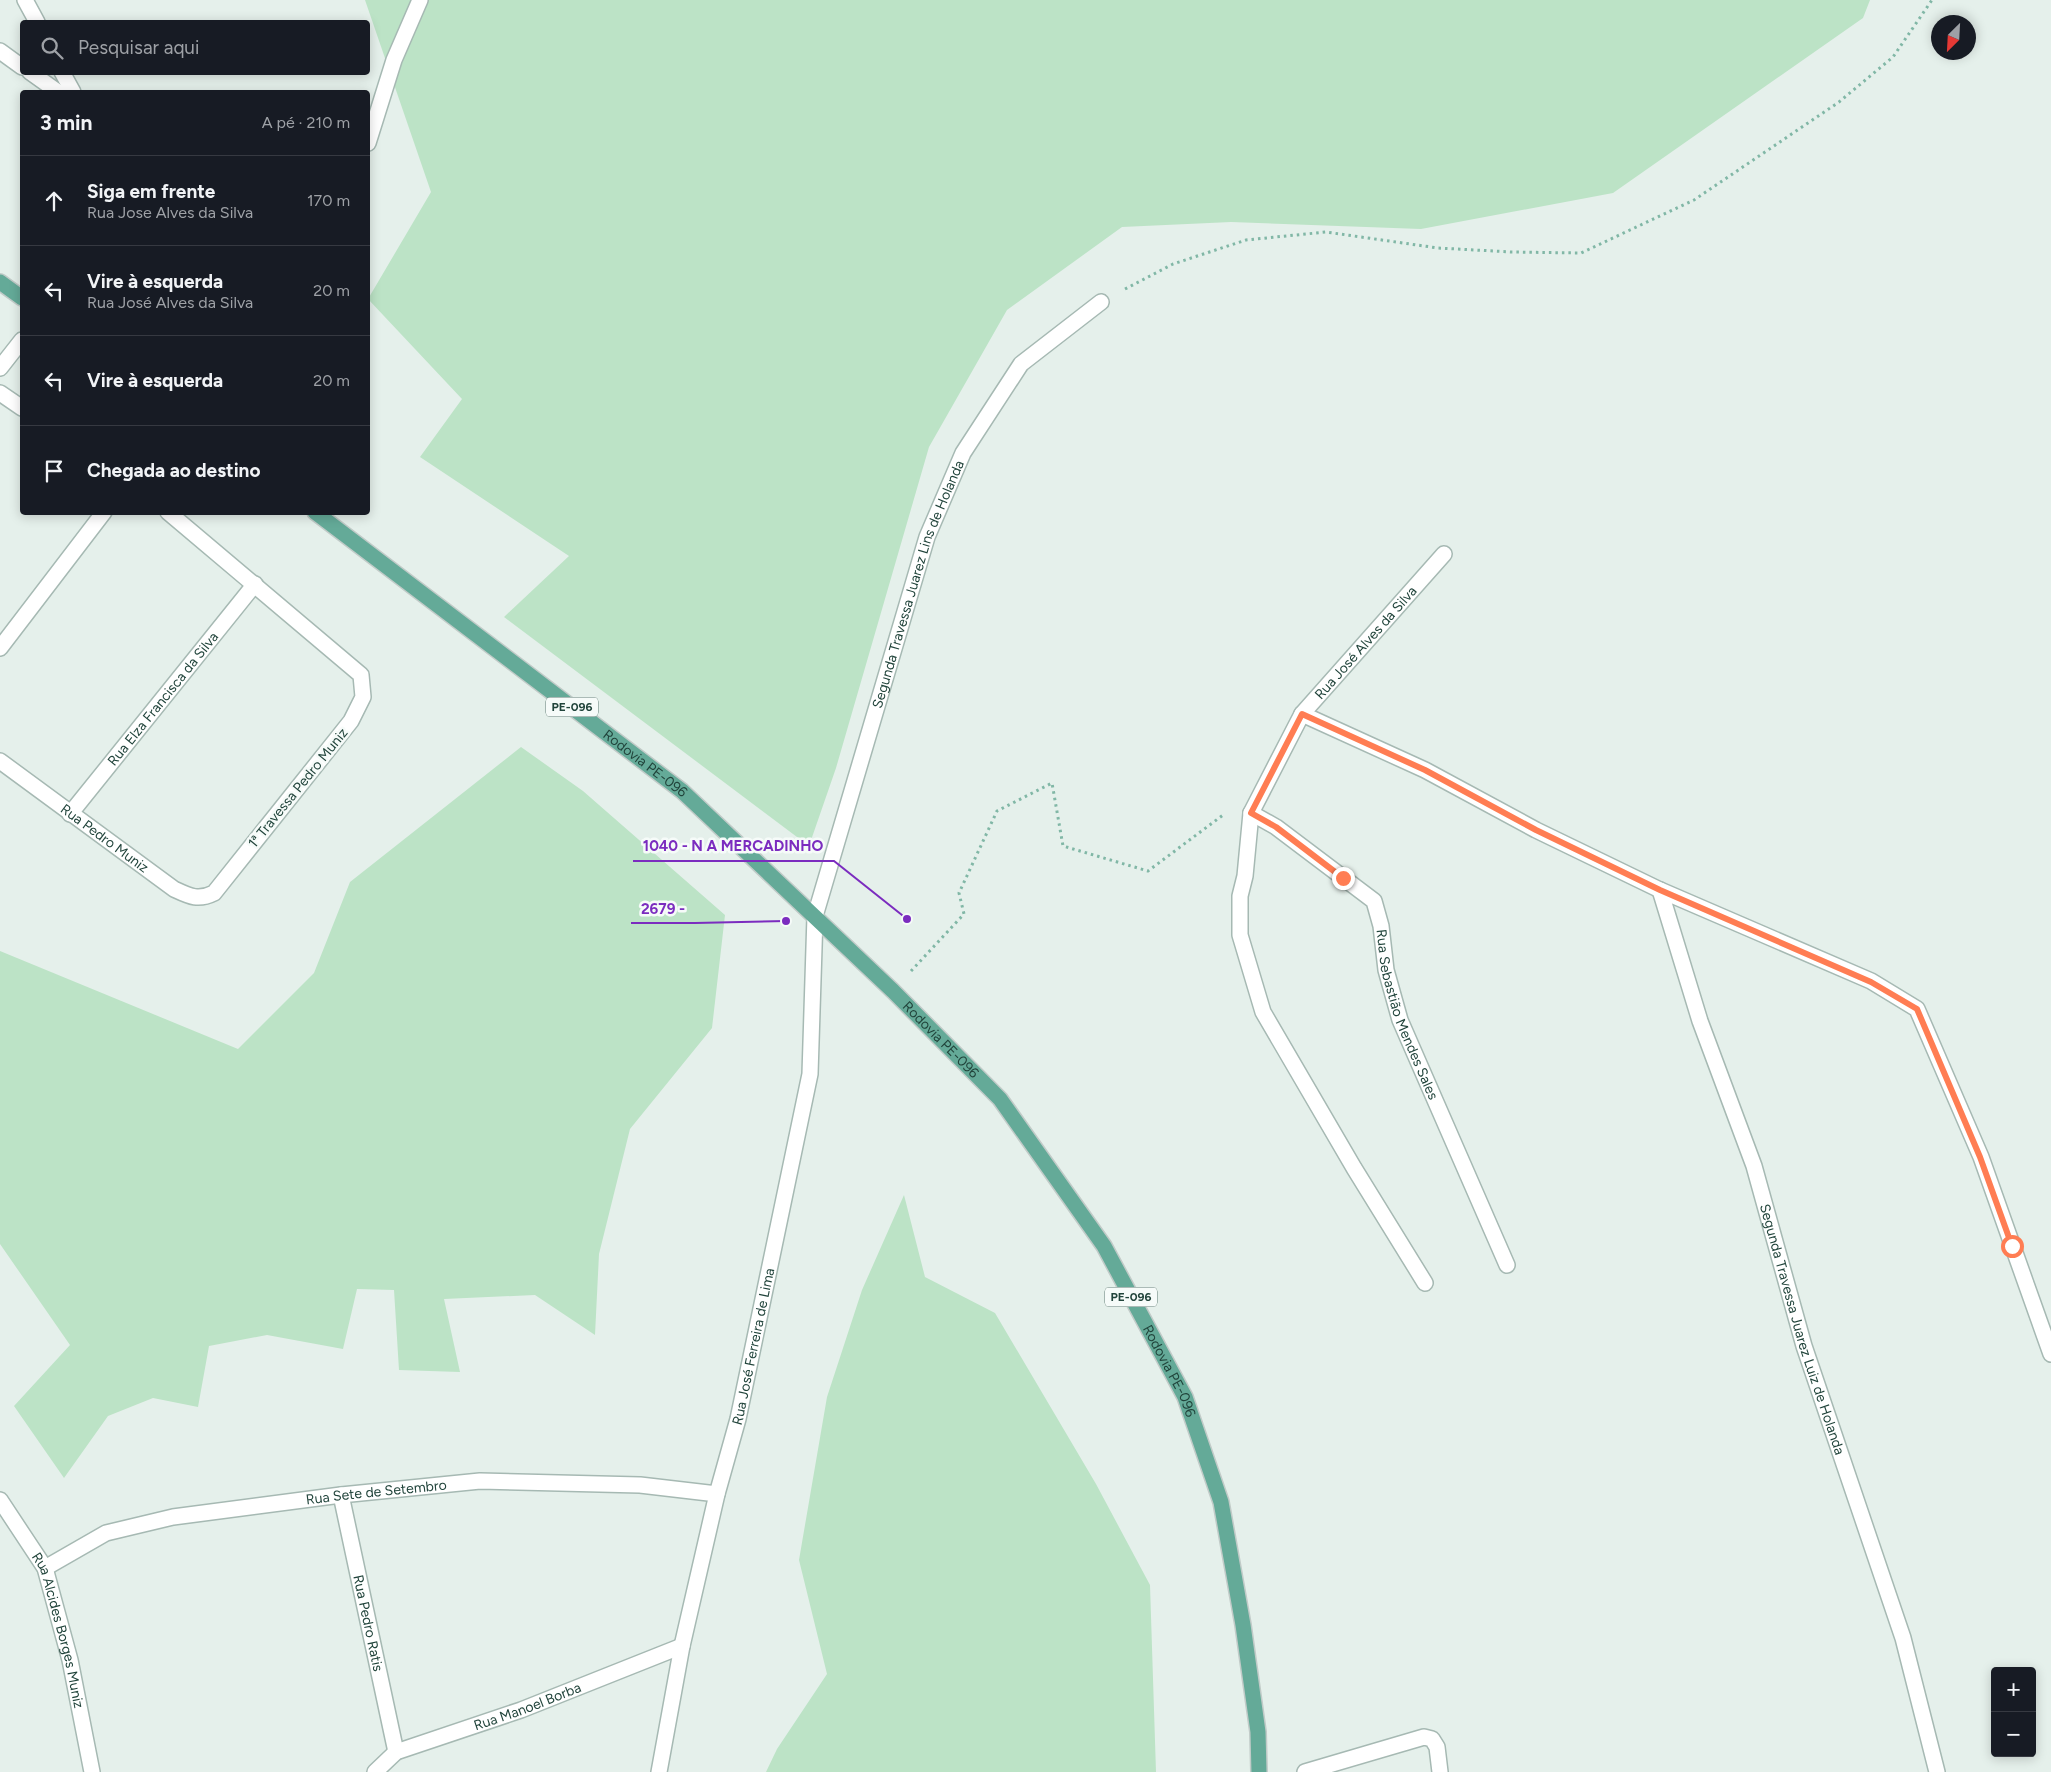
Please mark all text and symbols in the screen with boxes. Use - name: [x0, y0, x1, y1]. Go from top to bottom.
- north arrow: [1931, 15, 1976, 60]
- search box: [20, 20, 370, 75]
- icon: search: [38, 34, 66, 62]
- text: Pesquisar aqui: [78, 36, 199, 59]
- text: 3 min: [40, 110, 92, 135]
- text: A pé · 210 m: [262, 113, 350, 132]
- text: Siga em frente: [87, 180, 215, 203]
- icon: ahead: [40, 187, 68, 215]
- text: 170 m: [307, 191, 350, 210]
- text: Rua Jose Alves da Silva: [87, 203, 253, 222]
- text: Vire à esquerda: [87, 270, 223, 293]
- icon: left: [40, 277, 68, 305]
- text: 20 m: [313, 281, 350, 300]
- text: Rua José Alves da Silva: [87, 293, 253, 312]
- icon: left: [40, 367, 68, 395]
- text: Vire à esquerda: [87, 369, 223, 392]
- text: 20 m: [313, 371, 350, 390]
- icon: arrive: [40, 457, 68, 485]
- street label: Segunda Travessa Juarez Lins de Holanda: [868, 458, 967, 710]
- text: Chegada ao destino: [87, 459, 260, 482]
- street label: Rua José Alves da Silva: [1311, 582, 1420, 703]
- street label: Rua Elza Francisca da Silva: [104, 628, 222, 769]
- road number: PE-096: [546, 698, 598, 716]
- street label: 1ª Travessa Pedro Muniz: [245, 725, 352, 851]
- street label: Rodovia PE-096: [600, 726, 691, 800]
- street label: Rua Pedro Muniz: [57, 800, 152, 876]
- callout: 1040 - N A MERCADINHO: [633, 831, 834, 861]
- text: 1040 - N A MERCADINHO: [643, 837, 823, 855]
- route end: [1332, 867, 1355, 890]
- callout: 2679 -: [631, 893, 695, 923]
- text: 2679 -: [641, 900, 685, 918]
- street label: Rua Sebastião Mendes Sales: [1373, 928, 1442, 1102]
- street label: Rodovia PE-096: [899, 998, 983, 1082]
- street label: Segunda Travessa Juarez Luiz de Holanda: [1756, 1202, 1849, 1457]
- route start: [2001, 1235, 2024, 1258]
- street label: Rua José Ferreira de Lima: [728, 1266, 778, 1427]
- road number: PE-096: [1105, 1288, 1157, 1306]
- street label: Rodovia PE-096: [1139, 1322, 1200, 1419]
- street label: Rua Sete de Setembro: [305, 1476, 447, 1508]
- street label: Rua Alcides Borges Muniz: [28, 1549, 88, 1710]
- street label: Rua Pedro Ratis: [350, 1573, 387, 1673]
- map controls: [1991, 1667, 2036, 1757]
- button: +: [1991, 1667, 2036, 1712]
- street label: Rua Manoel Borba: [471, 1679, 583, 1734]
- button: −: [1991, 1712, 2036, 1757]

